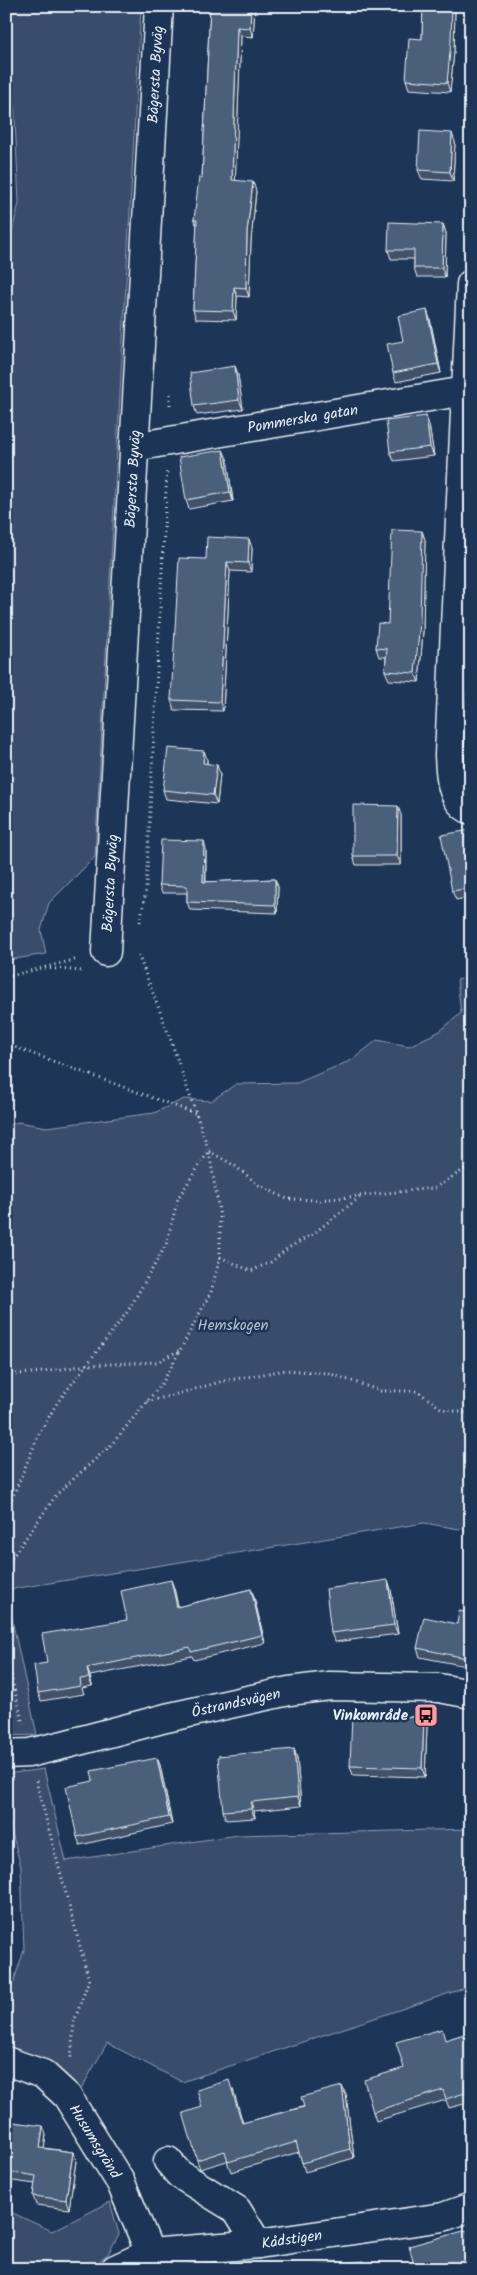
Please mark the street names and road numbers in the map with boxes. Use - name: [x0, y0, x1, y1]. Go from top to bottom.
- street label: Bägersta Byväg: [141, 25, 171, 124]
- street label: Pommerska gatan: [245, 398, 360, 441]
- street label: Bägersta Byväg: [119, 429, 148, 528]
- street label: Bägersta Byväg: [96, 834, 126, 933]
- street label: Östrandsvägen: [189, 1682, 283, 1725]
- street label: Husumsgränd: [62, 2100, 127, 2184]
- street label: Kådstigen: [260, 2224, 324, 2256]

